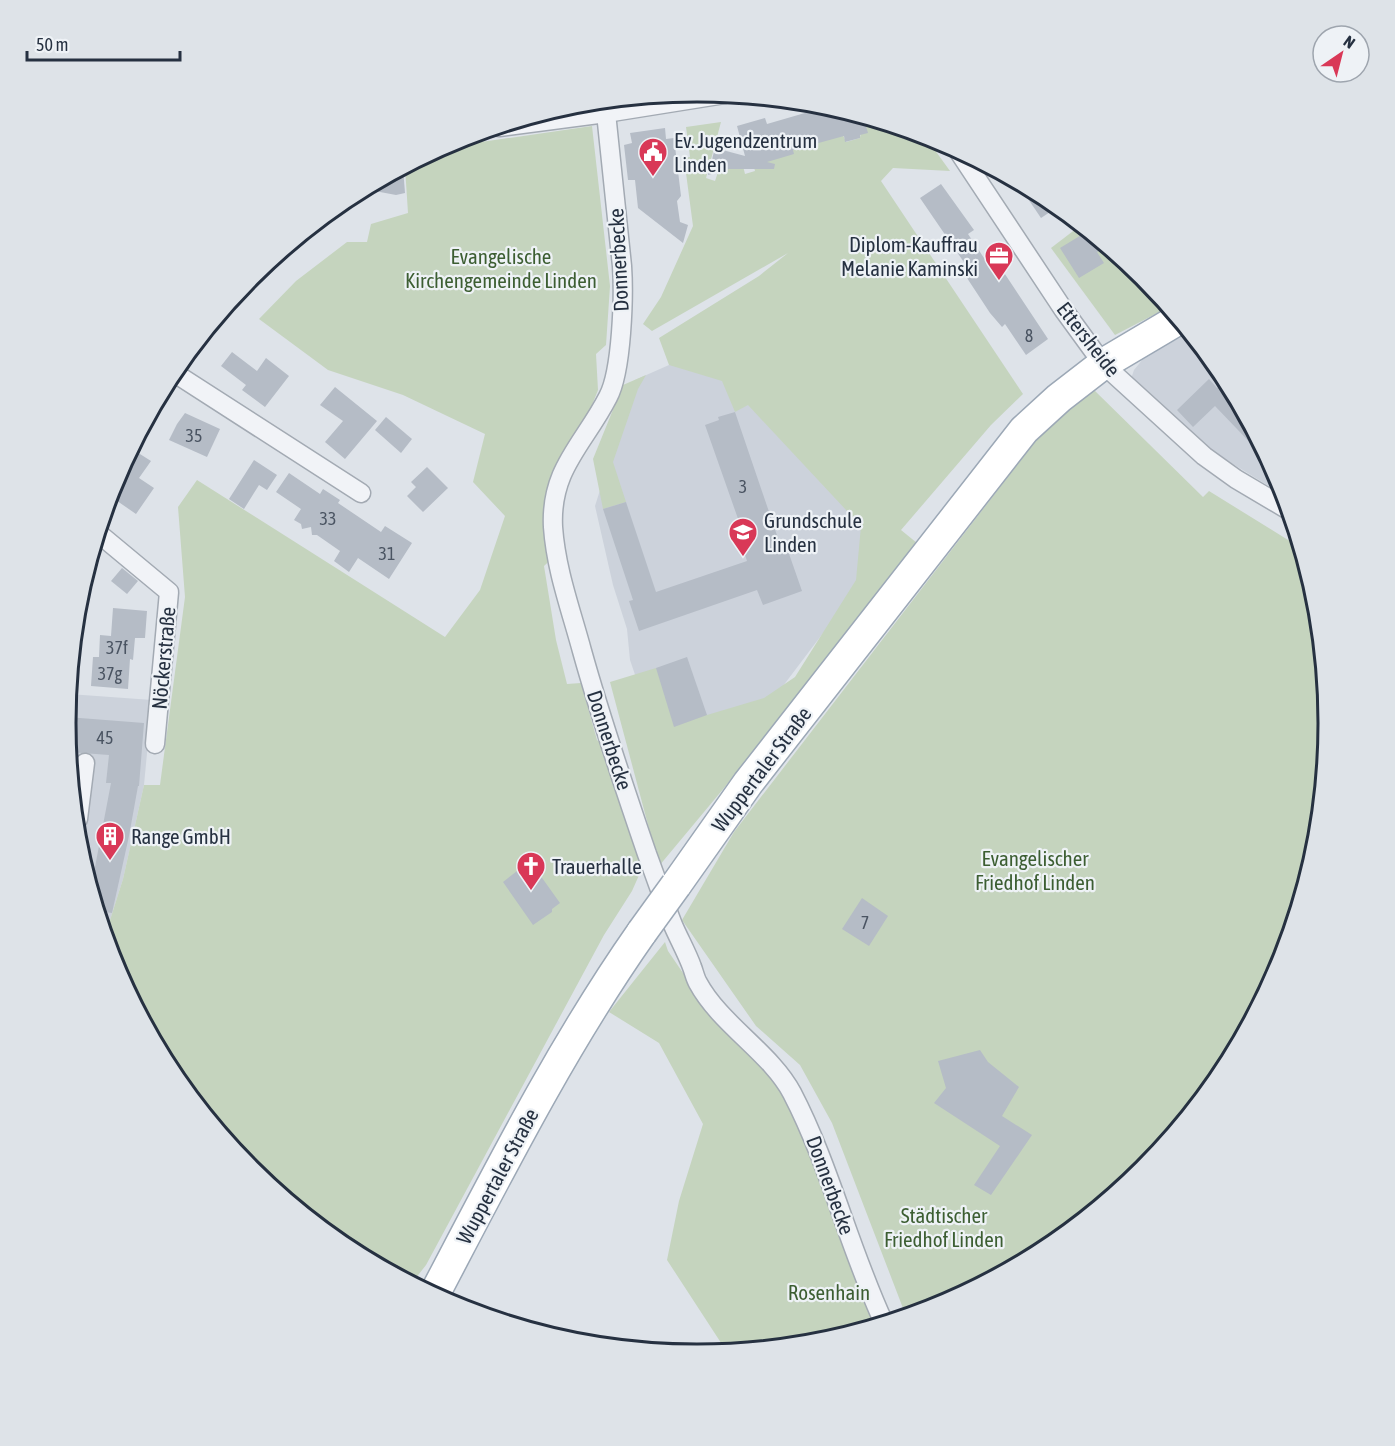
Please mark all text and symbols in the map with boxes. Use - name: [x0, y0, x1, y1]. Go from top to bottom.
- scale bar: [27, 24, 180, 62]
- north arrow: [1311, 24, 1371, 84]
- text: N: [1341, 32, 1359, 52]
- text: 50 m: [36, 34, 68, 55]
- place label: Ev. Jugendzentrum Linden: [674, 128, 817, 176]
- public building icon: Ev. Jugendzentrum Linden: [637, 136, 669, 178]
- street label: Donnerbecke: [603, 208, 633, 312]
- place label: Diplom-Kauffrau Melanie Kaminski: [841, 232, 978, 280]
- office icon: Diplom-Kauffrau Melanie Kaminski: [983, 240, 1015, 282]
- park label: Evangelische Kirchengemeinde Linden: [405, 244, 597, 292]
- street label: Ettersheide: [1052, 297, 1126, 381]
- house number: 8: [1025, 325, 1033, 346]
- house number: 35: [186, 425, 202, 446]
- house number: 3: [739, 476, 747, 497]
- house number: 33: [320, 508, 336, 529]
- place label: Grundschule Linden: [764, 508, 862, 556]
- school or university icon: Grundschule Linden: [727, 516, 759, 558]
- house number: 31: [379, 543, 395, 564]
- street label: Nöckerstraße: [147, 606, 179, 710]
- house number: 37f: [106, 637, 128, 658]
- house number: 37g: [98, 663, 123, 684]
- street label: Donnerbecke: [583, 687, 637, 793]
- street label: Wuppertaler Straße: [706, 702, 816, 836]
- house number: 45: [97, 727, 113, 748]
- building icon: Range GmbH: [94, 820, 126, 862]
- place label: Range GmbH: [131, 824, 231, 848]
- park label: Evangelischer Friedhof Linden: [975, 846, 1095, 894]
- church icon: Trauerhalle: [515, 850, 547, 892]
- place label: Trauerhalle: [552, 854, 642, 878]
- house number: 7: [861, 912, 869, 933]
- street label: Wuppertaler Straße: [451, 1104, 543, 1248]
- street label: Donnerbecke: [802, 1132, 860, 1238]
- park label: Städtischer Friedhof Linden: [884, 1203, 1004, 1251]
- park label: Rosenhain: [788, 1280, 870, 1304]

